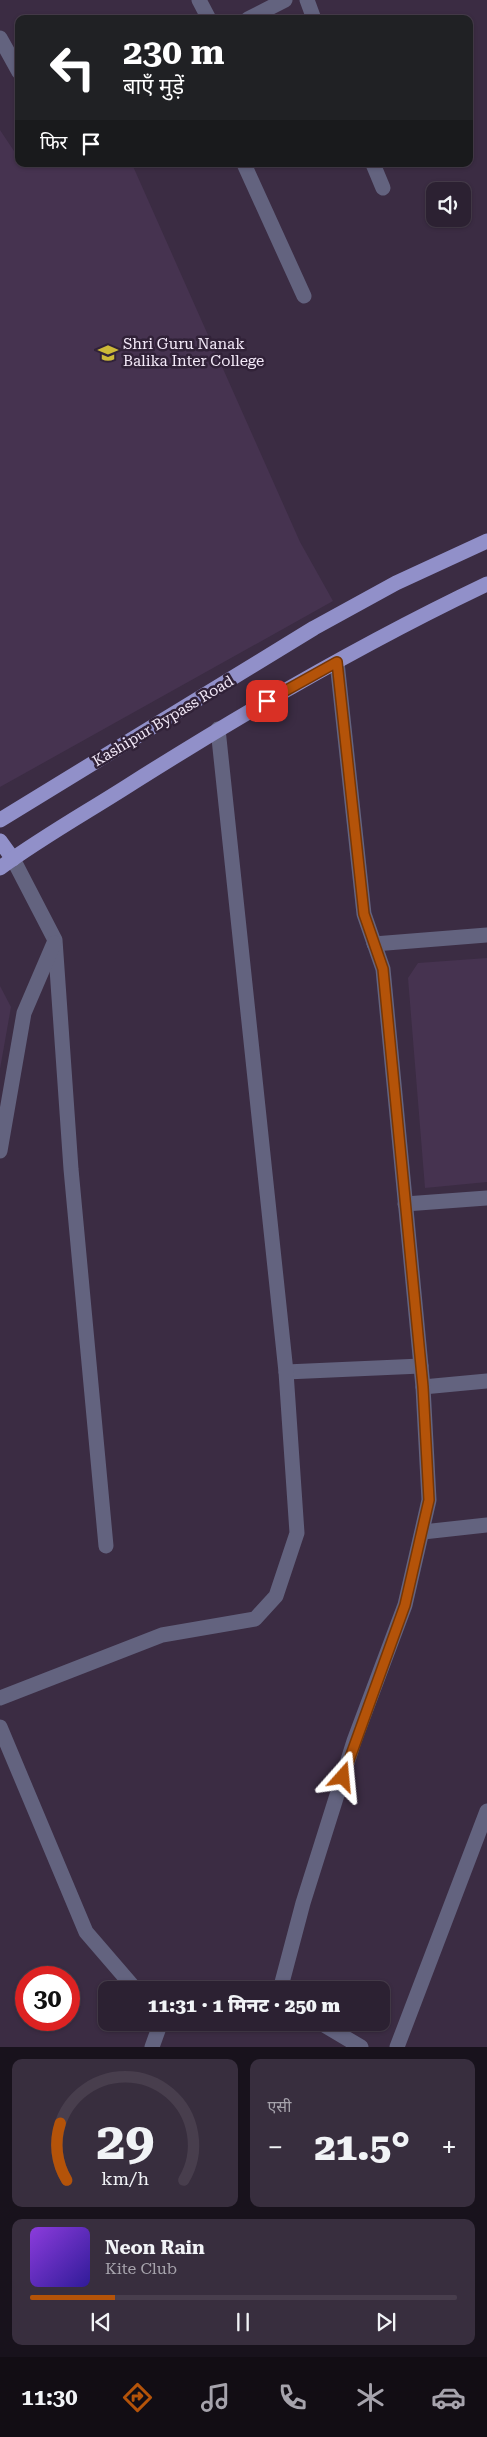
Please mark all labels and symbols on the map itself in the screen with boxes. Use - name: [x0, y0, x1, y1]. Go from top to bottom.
- place label: Shri Guru Nanak Balika Inter College: [123, 335, 264, 370]
- school or university icon: Shri Guru Nanak Balika Inter College: [97, 342, 119, 364]
- street label: Kashipur Bypass Road: [89, 672, 237, 770]
- pin: [246, 680, 288, 722]
- position arrow: [316, 1750, 368, 1802]
- speed limit sign: 30: [15, 1966, 80, 2031]

